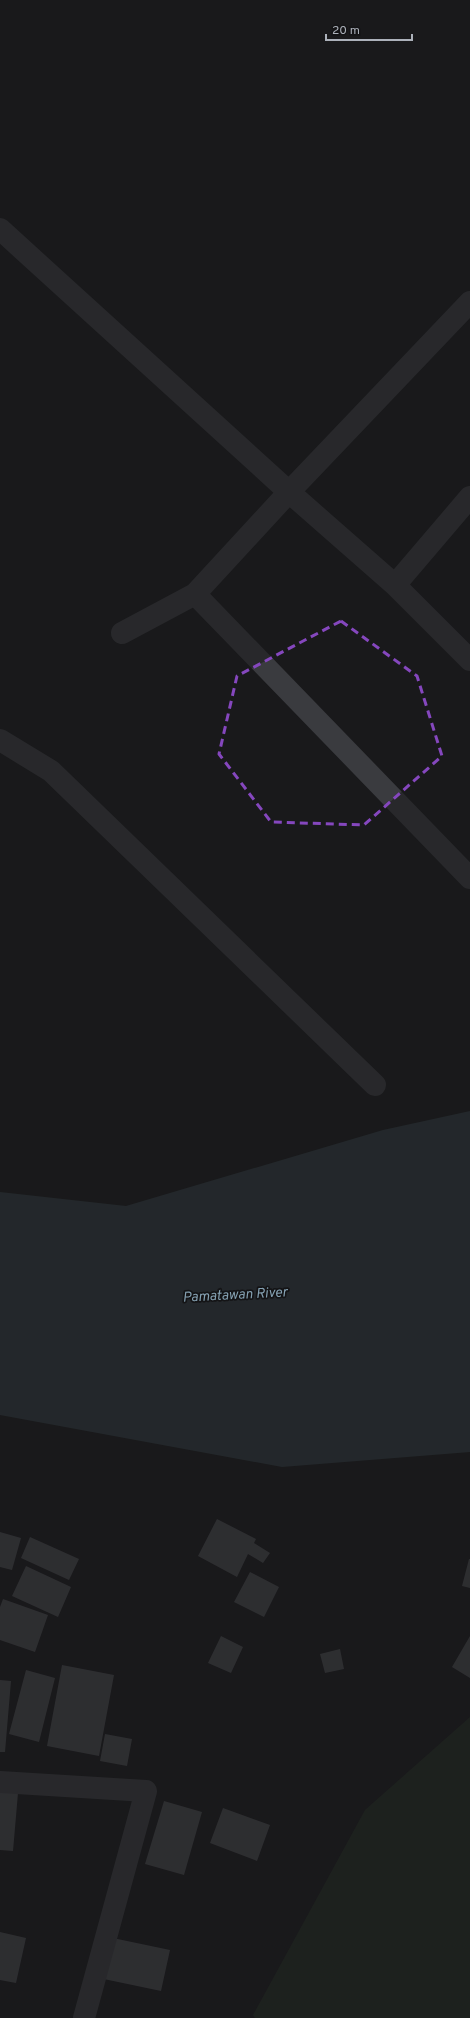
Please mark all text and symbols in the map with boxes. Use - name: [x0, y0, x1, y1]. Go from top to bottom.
- scale bar: [326, 16, 412, 42]
- text: 20 m: [332, 23, 360, 39]
- water label: Pamatawan River: [182, 1284, 290, 1307]

